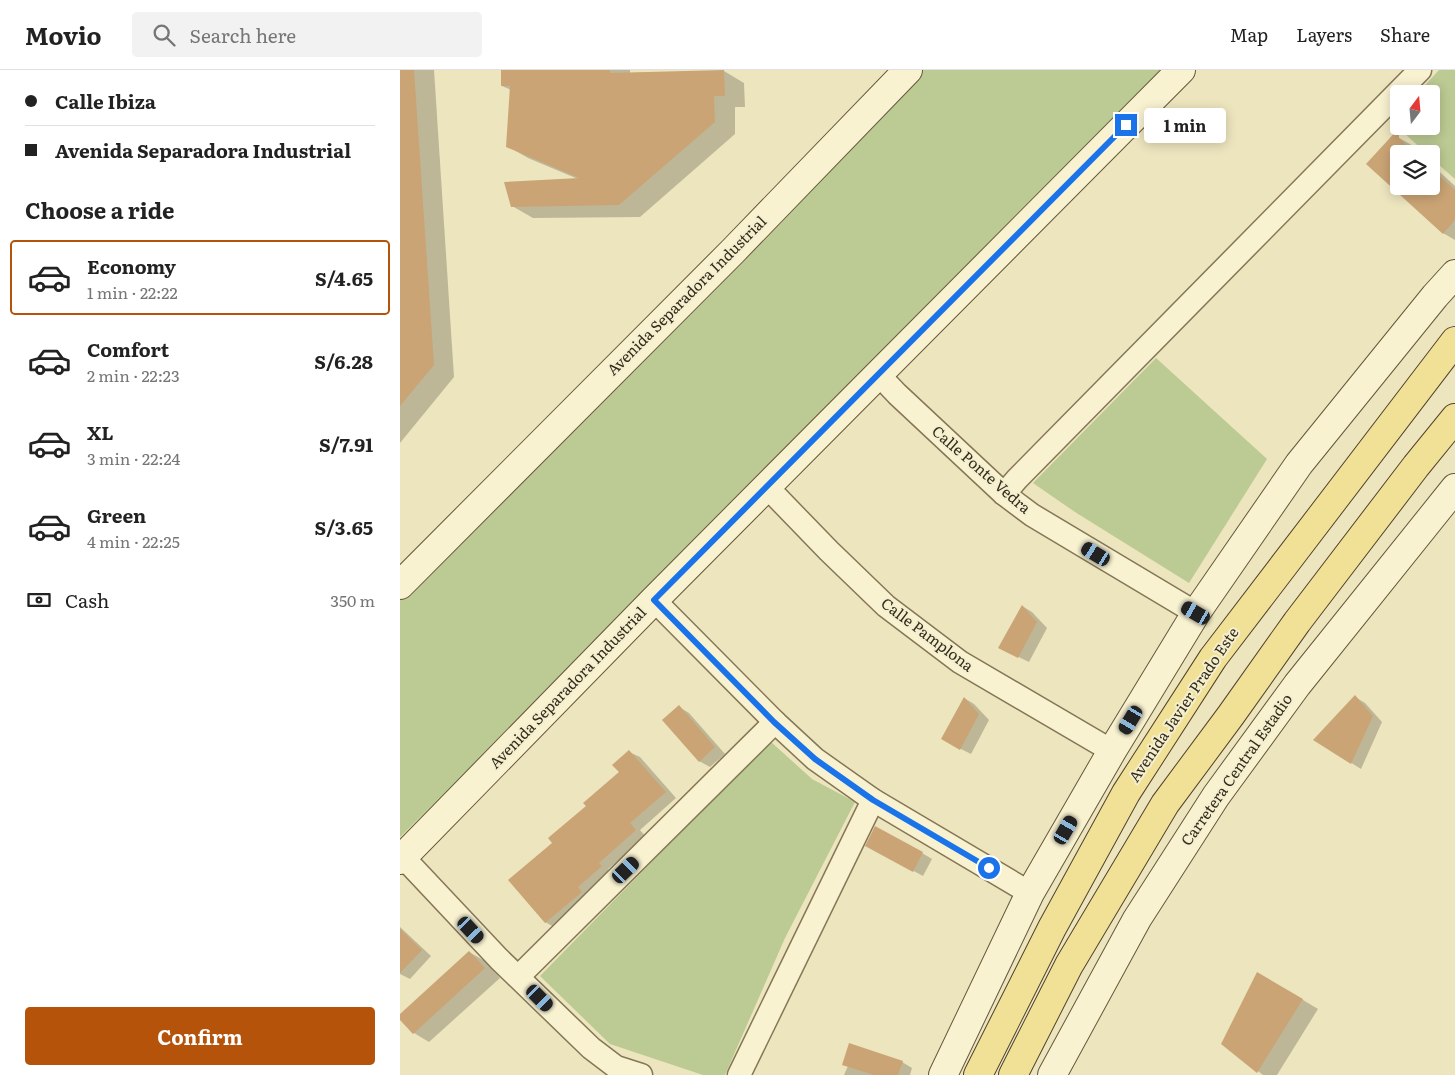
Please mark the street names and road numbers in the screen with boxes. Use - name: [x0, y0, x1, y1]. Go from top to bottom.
- street label: Avenida Separadora Industrial: [601, 210, 771, 380]
- street label: Calle Ponte Vedra: [927, 419, 1037, 519]
- street label: Calle Pamplona: [877, 591, 980, 677]
- street label: Avenida Separadora Industrial: [483, 601, 651, 773]
- street label: Avenida Javier Prado Este: [1122, 622, 1244, 786]
- street label: Carretera Central Estadio: [1174, 688, 1297, 850]

